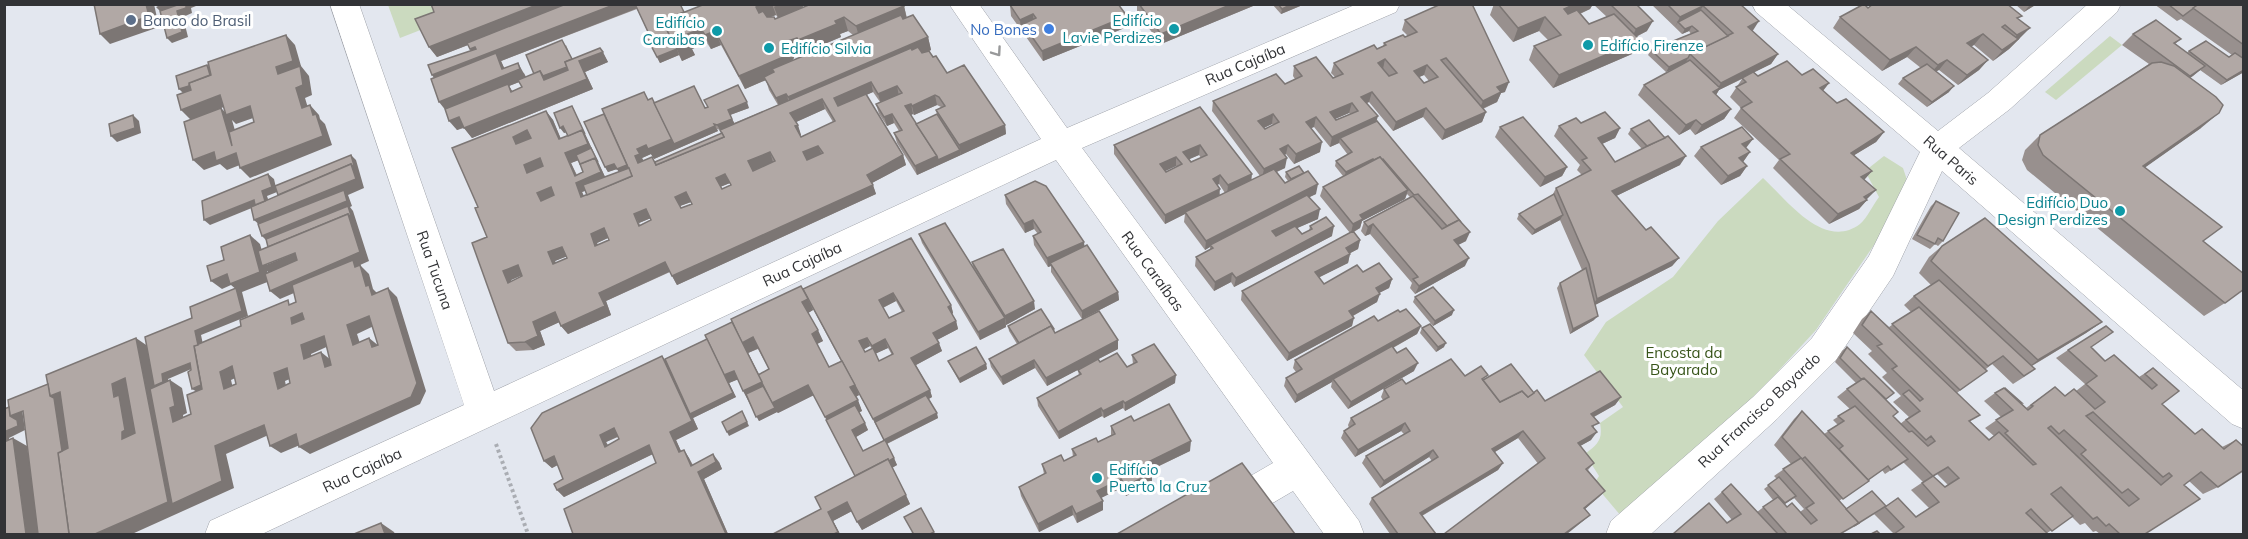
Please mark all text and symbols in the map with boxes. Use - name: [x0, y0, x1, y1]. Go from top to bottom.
- place label: Banco do Brasil: [143, 11, 251, 30]
- place label: Edifício Lavie Perdizes: [1063, 11, 1162, 47]
- marker: Banco do Brasil: [124, 13, 138, 27]
- place label: Edifício Caraibas: [643, 13, 705, 49]
- place label: No Bones: [970, 20, 1037, 39]
- marker: No Bones: [1042, 22, 1056, 36]
- marker: Edifício Lavie Perdizes: [1167, 22, 1181, 36]
- marker: Edifício Caraibas: [710, 24, 724, 38]
- place label: Edifício Firenze: [1600, 36, 1704, 55]
- marker: Edifício Firenze: [1581, 38, 1595, 52]
- place label: Edifício Silvia: [781, 39, 871, 58]
- street label: Rua Cajaíba: [1202, 39, 1288, 89]
- marker: Edifício Silvia: [762, 41, 776, 55]
- one-way arrow: [990, 46, 1001, 57]
- street label: Rua Paris: [1920, 131, 1982, 189]
- place label: Edifício Duo Design Perdizes: [1997, 193, 2108, 229]
- marker: Edifício Duo Design Perdizes: [2113, 204, 2127, 218]
- street label: Rua Caraíbas: [1118, 227, 1188, 315]
- street label: Rua Tucuna: [413, 228, 457, 312]
- street label: Rua Cajaíba: [759, 237, 845, 291]
- park label: Encosta da Bayarado: [1646, 343, 1722, 379]
- street label: Rua Francisco Bayardo: [1694, 348, 1824, 472]
- street label: Rua Cajaíba: [319, 443, 405, 497]
- place label: Edifício Puerto la Cruz: [1109, 460, 1208, 496]
- marker: Edifício Puerto la Cruz: [1090, 471, 1104, 485]

